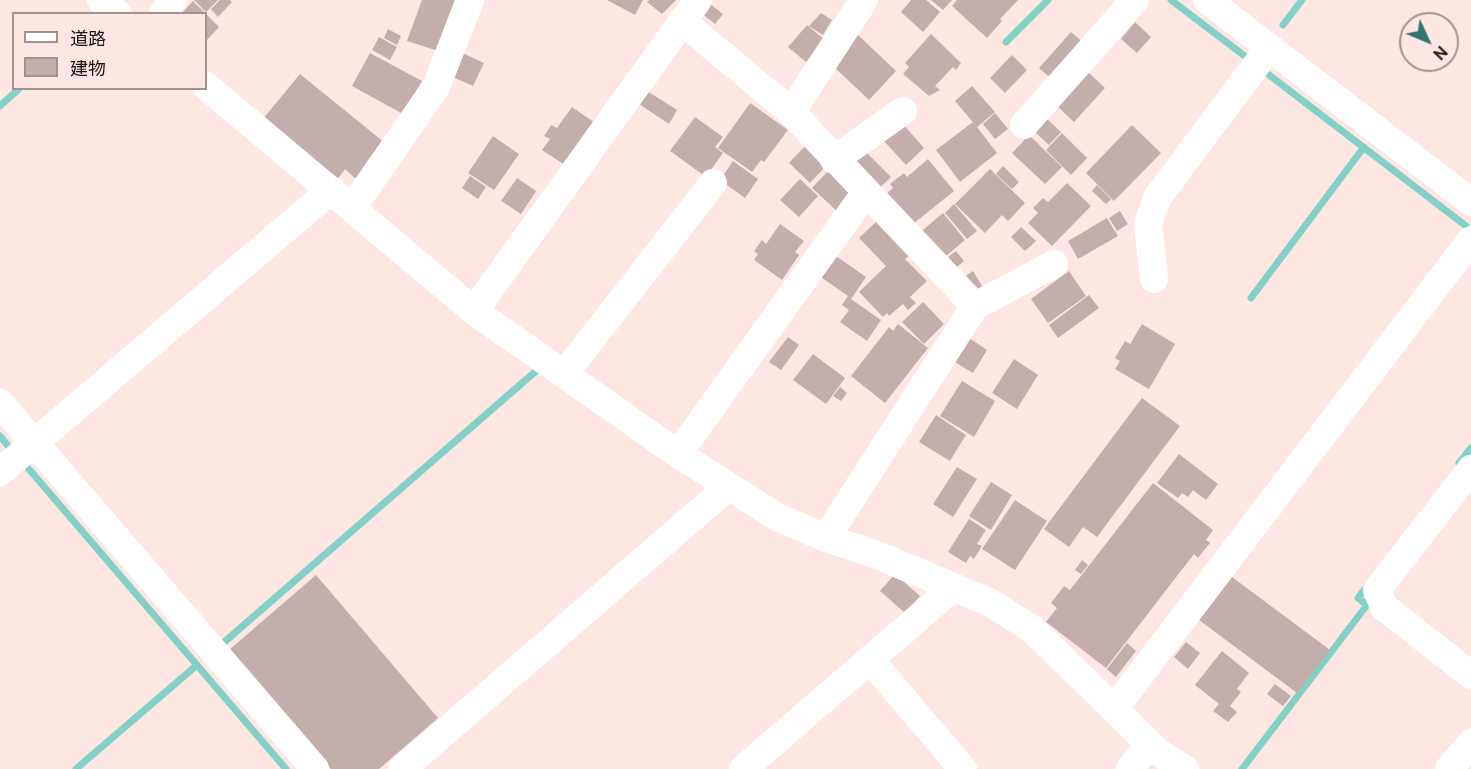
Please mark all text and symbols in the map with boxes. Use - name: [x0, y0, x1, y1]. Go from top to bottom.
- legend: [12, 12, 207, 90]
- north arrow: [1399, 12, 1459, 72]
- text: 道路: [70, 28, 106, 48]
- text: N: [1430, 43, 1451, 64]
- text: 建物: [70, 58, 106, 78]

